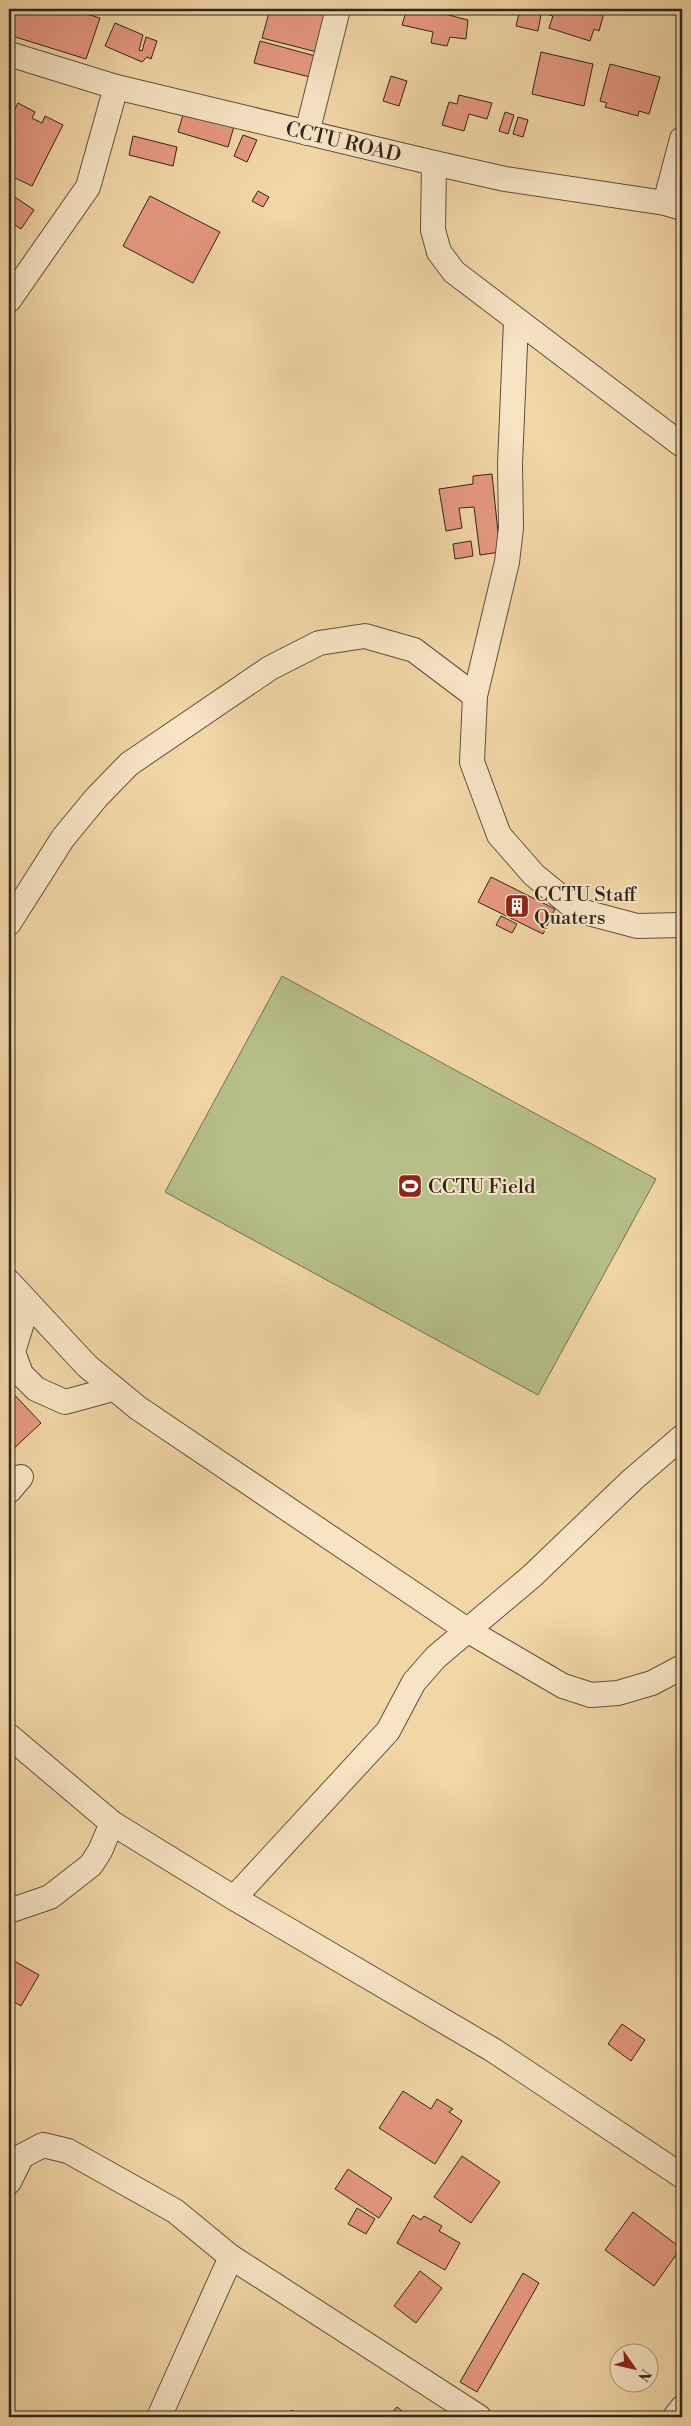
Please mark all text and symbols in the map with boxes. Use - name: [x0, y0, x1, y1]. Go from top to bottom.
- street label: CCTU ROAD: [283, 117, 404, 169]
- place label: CCTU Staff Quaters: [534, 883, 637, 931]
- building icon: CCTU Staff Quaters: [504, 893, 530, 919]
- sports icon: CCTU Field: [397, 1173, 423, 1199]
- place label: CCTU Field: [428, 1175, 536, 1200]
- north arrow: [608, 2344, 658, 2394]
- text: N: [633, 2365, 655, 2384]

